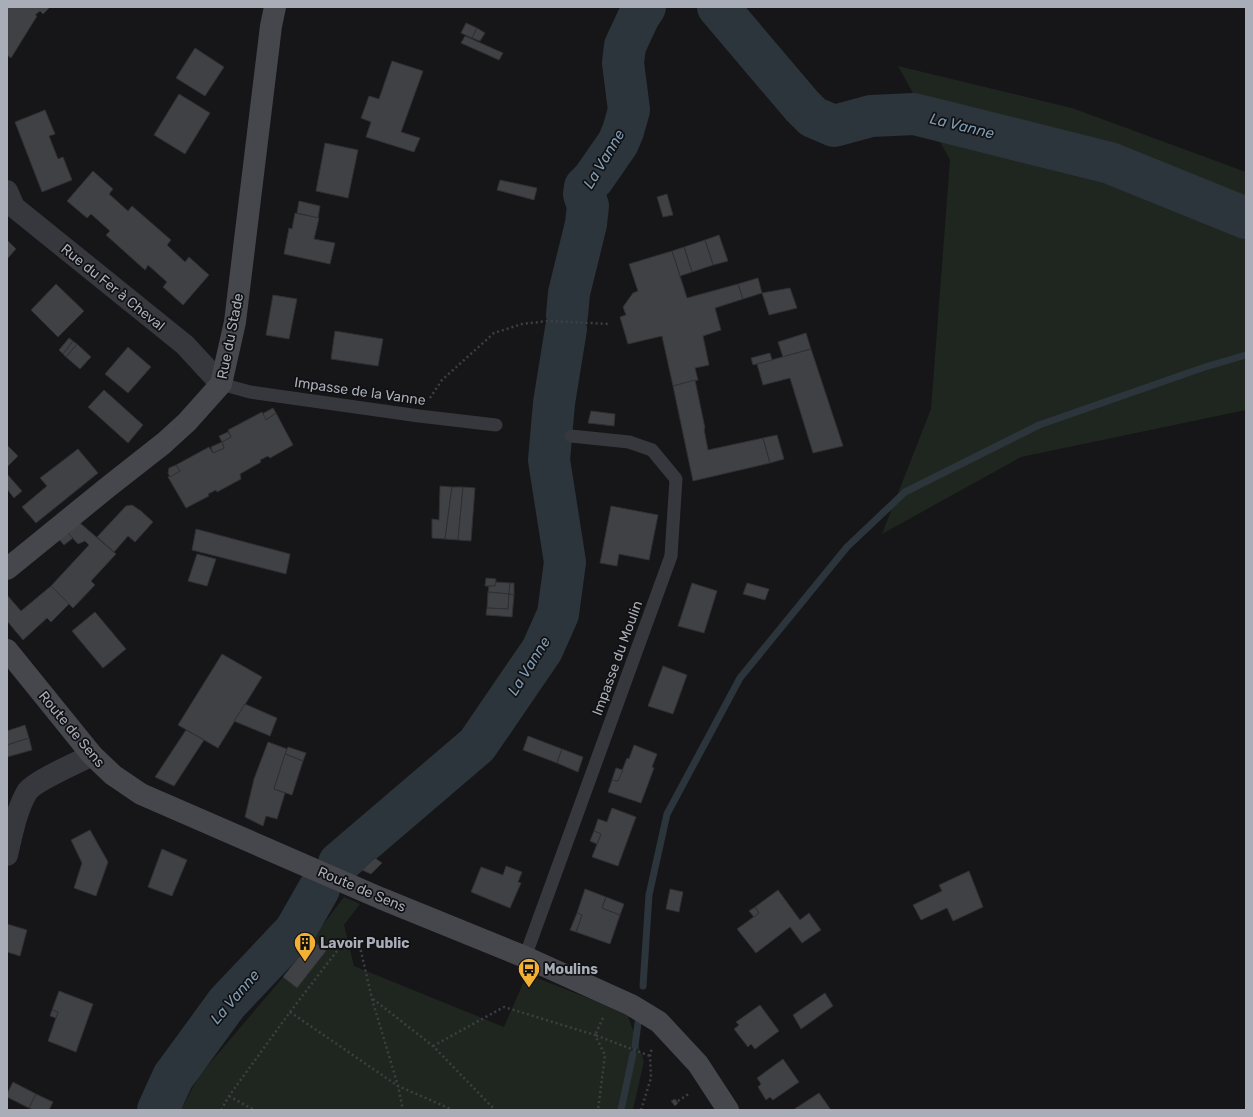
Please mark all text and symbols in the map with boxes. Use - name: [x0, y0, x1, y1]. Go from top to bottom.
- water label: La Vanne: [928, 109, 997, 143]
- water label: La Vanne: [579, 126, 629, 192]
- street label: Rue du Fer à Cheval: [57, 240, 168, 334]
- street label: Rue du Stade: [214, 292, 247, 380]
- street label: Impasse de la Vanne: [293, 374, 427, 409]
- street label: Impasse du Moulin: [589, 598, 646, 718]
- water label: La Vanne: [504, 633, 554, 699]
- street label: Route de Sens: [35, 688, 108, 771]
- street label: Route de Sens: [315, 863, 408, 916]
- building icon: Lavoir Public: [292, 930, 318, 963]
- place label: Lavoir Public: [320, 935, 410, 952]
- bus stop icon: Moulins: [516, 956, 542, 989]
- place label: Moulins: [544, 961, 598, 978]
- water label: La Vanne: [207, 966, 264, 1028]

